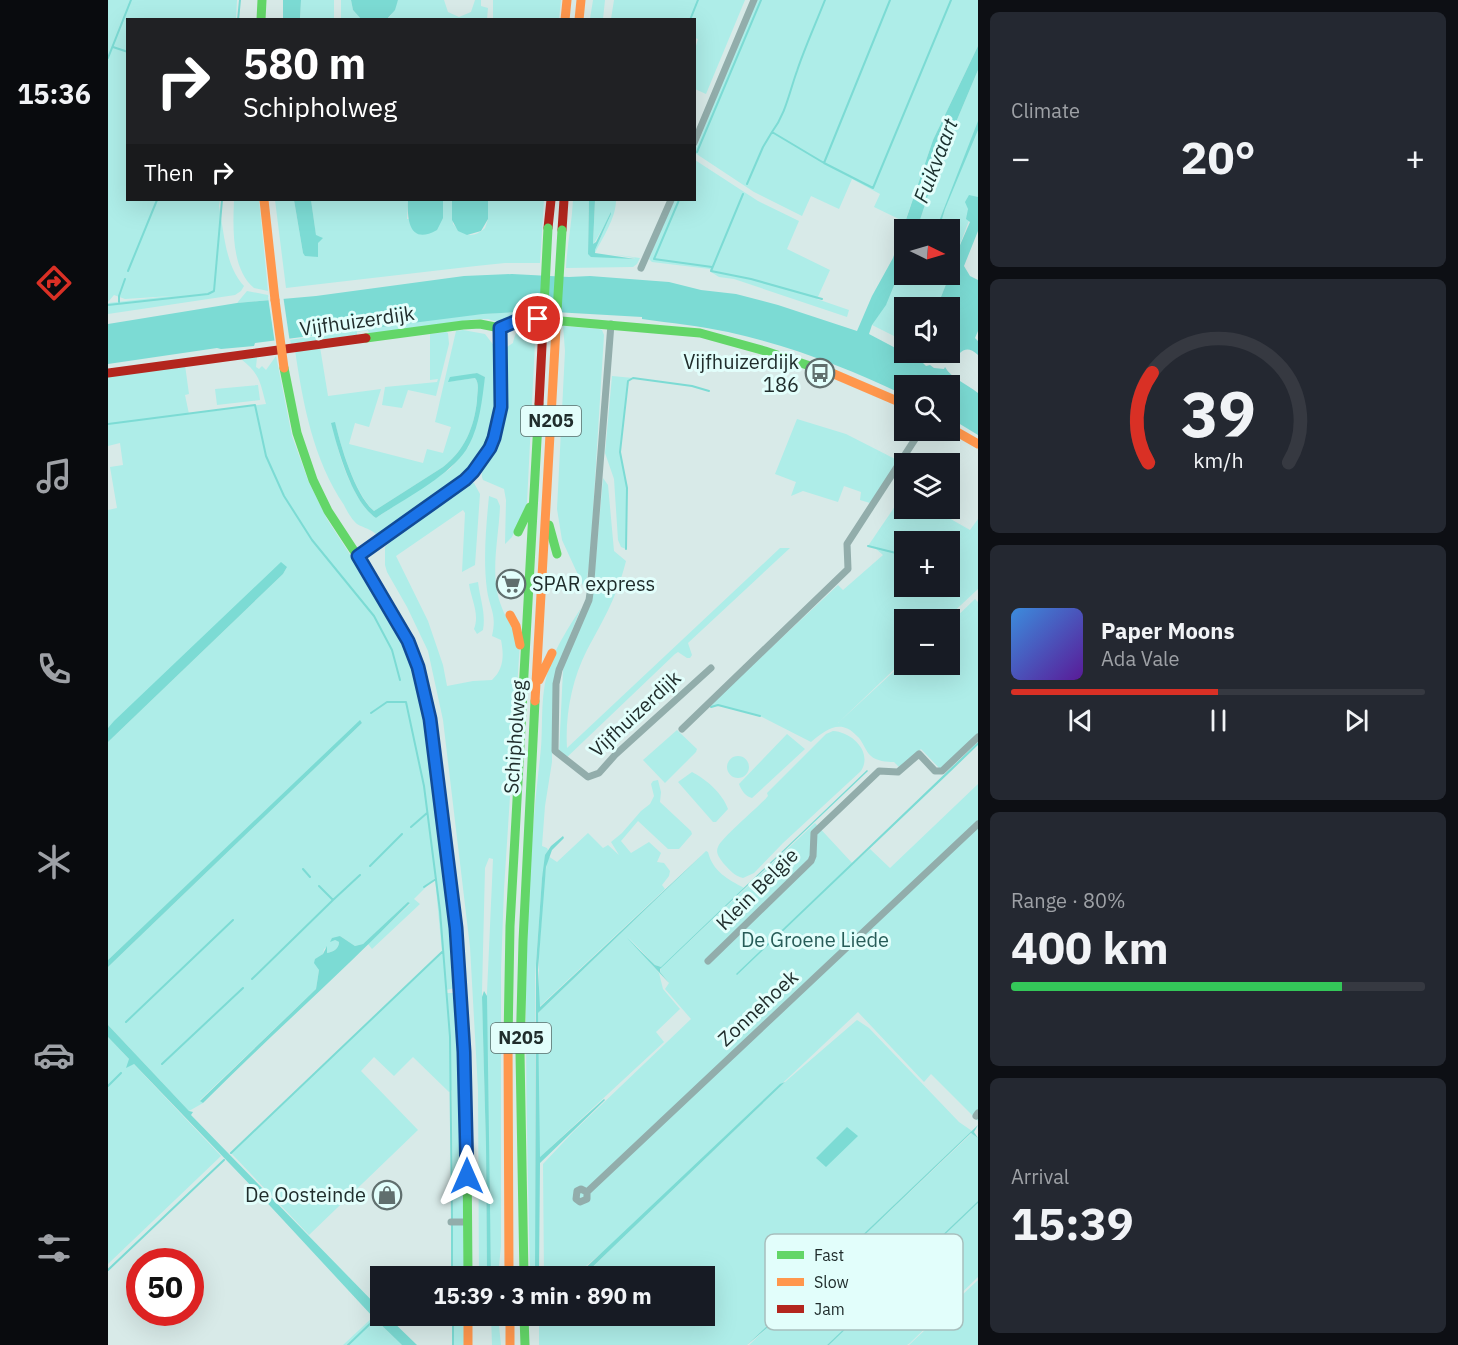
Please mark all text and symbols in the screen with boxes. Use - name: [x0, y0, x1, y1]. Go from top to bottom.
- text: 580 m: [243, 36, 366, 91]
- icon: right: [144, 42, 222, 120]
- text: 15:36: [17, 76, 91, 111]
- text: Schipholweg: [243, 89, 397, 124]
- text: Climate: [1011, 97, 1080, 124]
- water label: Fuikvaart: [906, 113, 964, 207]
- text: 20°: [1180, 128, 1256, 186]
- text: −: [1011, 136, 1031, 179]
- text: +: [1405, 136, 1425, 179]
- icon: right: [206, 156, 239, 189]
- text: Then: [144, 158, 194, 187]
- north arrow: [894, 219, 960, 285]
- map controls: [894, 219, 960, 675]
- icon: directions: [33, 262, 75, 304]
- pin: [512, 293, 563, 344]
- button: sound: [894, 297, 960, 363]
- street label: Vijfhuizerdijk: [298, 299, 417, 342]
- icon: arrive: [521, 302, 554, 335]
- place label: Vijfhuizerdijk 186: [683, 348, 799, 398]
- bus stop icon: Vijfhuizerdijk 186: [804, 357, 836, 389]
- text: 39: [1181, 373, 1255, 454]
- button: search: [894, 375, 960, 441]
- road number: N205: [521, 406, 581, 436]
- text: km/h: [1193, 446, 1243, 474]
- button: layers: [894, 453, 960, 519]
- icon: music: [33, 455, 75, 497]
- button: +: [894, 531, 960, 597]
- supermarket icon: SPAR express: [495, 568, 527, 600]
- place label: SPAR express: [532, 570, 655, 597]
- button: −: [894, 609, 960, 675]
- text: Paper Moons: [1101, 616, 1234, 645]
- text: Ada Vale: [1101, 645, 1180, 672]
- icon: phone: [33, 648, 75, 690]
- street label: Vijfhuizerdijk: [583, 664, 687, 763]
- street label: Schipholweg: [497, 679, 532, 795]
- icon: previous: [1064, 704, 1097, 737]
- icon: pause: [1202, 704, 1235, 737]
- icon: next: [1340, 704, 1373, 737]
- icon: climate: [33, 841, 75, 883]
- street label: Klein Belgie: [710, 842, 804, 936]
- text: Range · 80%: [1011, 887, 1126, 914]
- text: 400 km: [1011, 918, 1169, 976]
- park label: De Groene Liede: [741, 926, 889, 953]
- street label: Zonnehoek: [712, 963, 804, 1052]
- road number: N205: [491, 1023, 551, 1053]
- icon: car: [33, 1034, 75, 1076]
- position arrow: [435, 1144, 499, 1208]
- text: Arrival: [1011, 1163, 1069, 1190]
- shop icon: De Oosteinde: [371, 1179, 403, 1211]
- place label: De Oosteinde: [245, 1181, 366, 1208]
- text: 15:39: [1011, 1194, 1134, 1252]
- icon: filters: [33, 1227, 75, 1269]
- legend: [765, 1234, 963, 1330]
- text: Fast: [814, 1245, 844, 1265]
- speed limit sign: 50: [126, 1248, 204, 1326]
- text: Slow: [814, 1272, 849, 1292]
- text: 15:39 · 3 min · 890 m: [433, 1281, 652, 1310]
- text: Jam: [814, 1299, 845, 1319]

